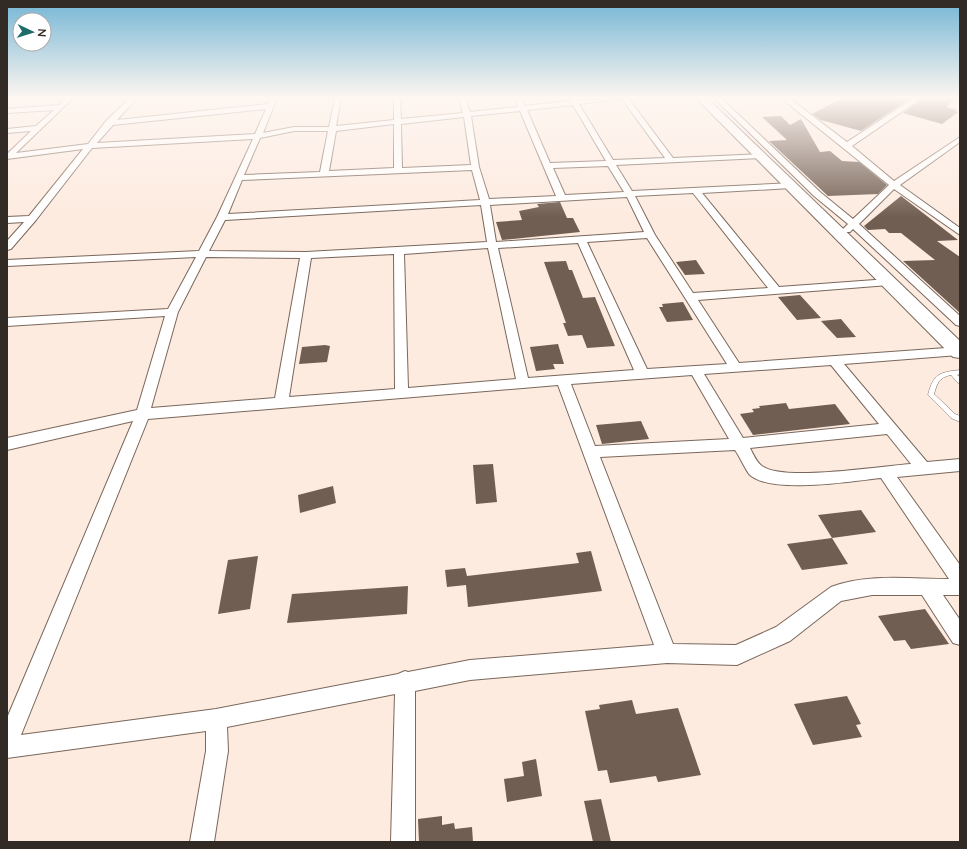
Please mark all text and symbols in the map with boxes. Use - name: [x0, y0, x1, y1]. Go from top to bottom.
- north arrow: [12, 12, 52, 52]
- text: N: [36, 28, 49, 37]

